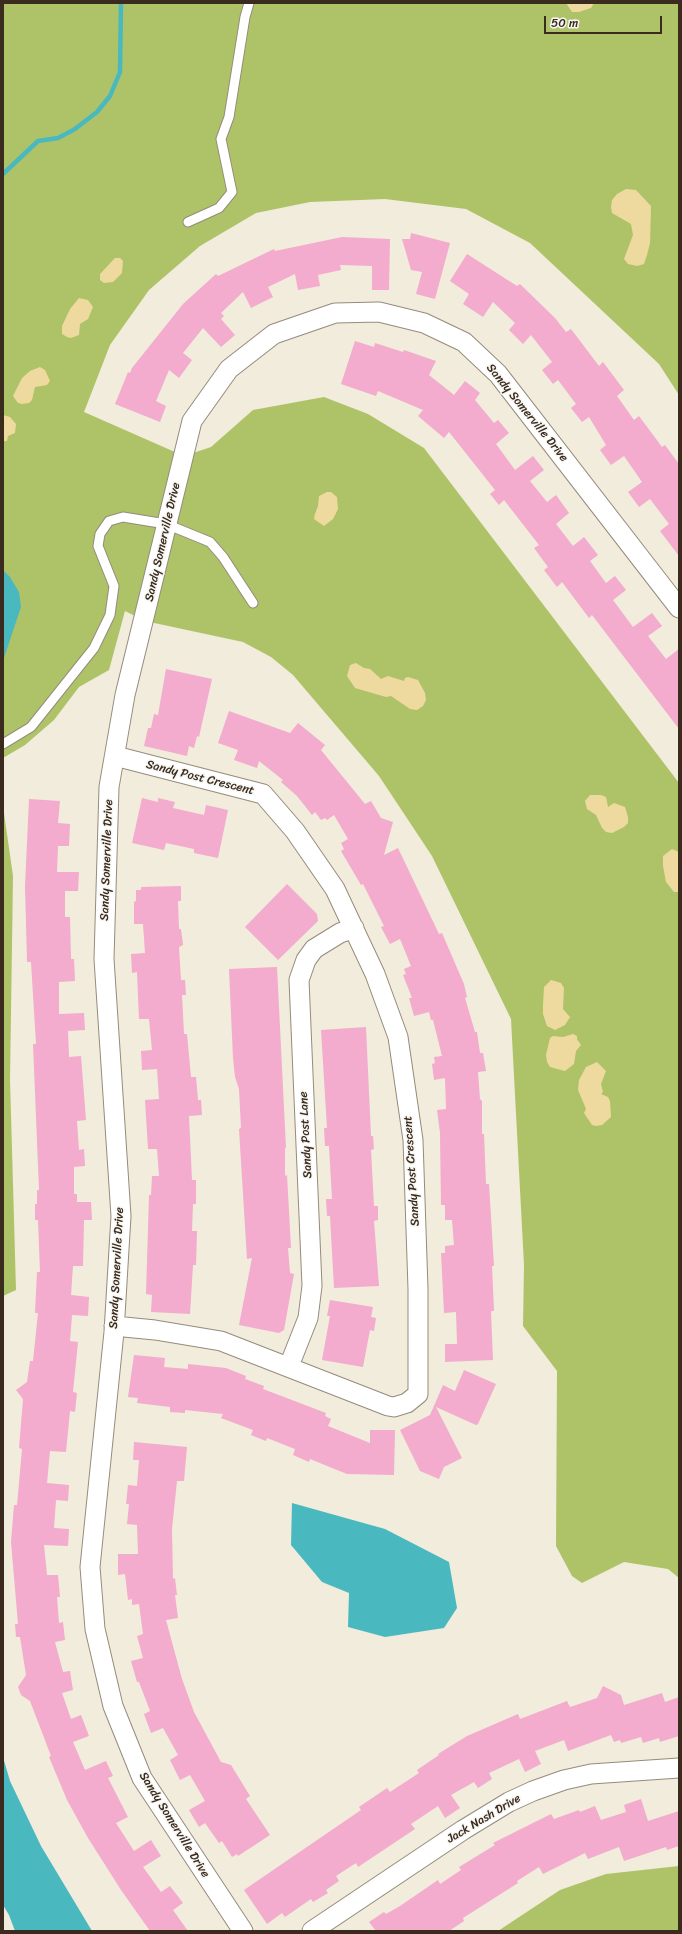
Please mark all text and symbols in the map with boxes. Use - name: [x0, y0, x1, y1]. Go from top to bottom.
- scale bar: [546, 8, 664, 34]
- text: 50 m: [551, 12, 578, 34]
- street label: Sandy Somerville Drive: [483, 361, 571, 465]
- street label: Sandy Somerville Drive: [142, 481, 184, 603]
- street label: Sandy Post Crescent: [144, 758, 256, 798]
- street label: Sandy Somerville Drive: [98, 799, 116, 921]
- street label: Sandy Post Lane: [297, 1091, 315, 1179]
- street label: Sandy Post Crescent: [401, 1115, 423, 1227]
- street label: Sandy Somerville Drive: [107, 1207, 127, 1329]
- street label: Sandy Somerville Drive: [136, 1770, 212, 1880]
- street label: Jack Nash Drive: [444, 1791, 524, 1847]

